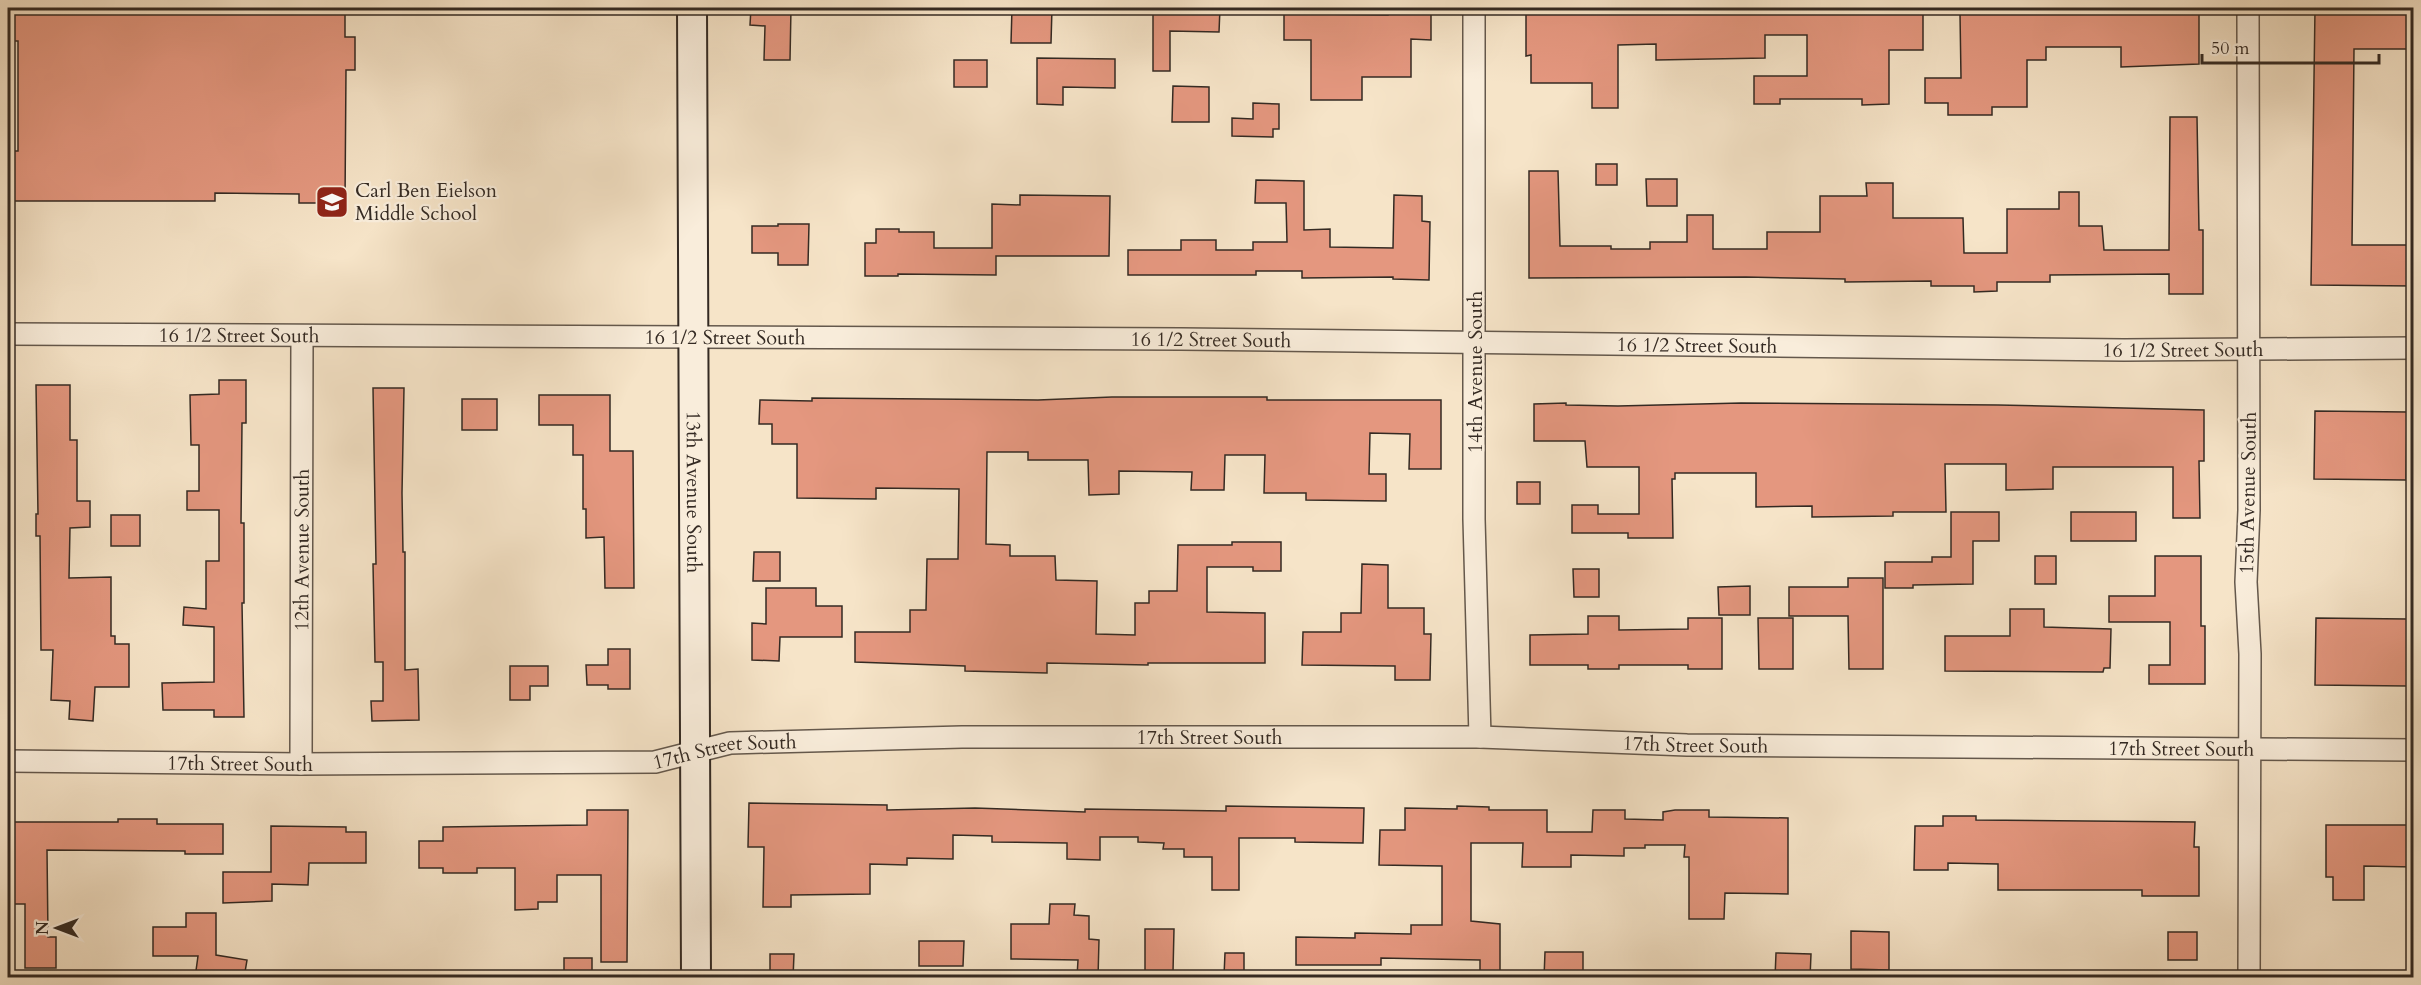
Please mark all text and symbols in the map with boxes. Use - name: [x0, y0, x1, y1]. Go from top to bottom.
- scale bar: [2202, 27, 2379, 65]
- text: 50 m: [2211, 36, 2250, 61]
- place label: Carl Ben Eielson Middle School: [355, 177, 498, 227]
- school or university icon: Carl Ben Eielson Middle School: [314, 184, 350, 220]
- street label: 14th Avenue South: [1462, 291, 1489, 453]
- street label: 16 1/2 Street South: [158, 321, 320, 349]
- street label: 16 1/2 Street South: [644, 323, 806, 351]
- street label: 16 1/2 Street South: [1130, 325, 1292, 354]
- street label: 16 1/2 Street South: [1616, 331, 1778, 359]
- street label: 16 1/2 Street South: [2102, 336, 2263, 364]
- street label: 13th Avenue South: [680, 411, 708, 573]
- street label: 15th Avenue South: [2233, 412, 2263, 574]
- street label: 12th Avenue South: [288, 469, 315, 631]
- street label: 17th Street South: [1137, 724, 1282, 751]
- street label: 17th Street South: [650, 728, 797, 776]
- street label: 17th Street South: [1622, 729, 1768, 759]
- street label: 17th Street South: [2108, 734, 2254, 762]
- street label: 17th Street South: [167, 749, 313, 778]
- north arrow: [27, 898, 87, 958]
- text: N: [32, 921, 54, 935]

